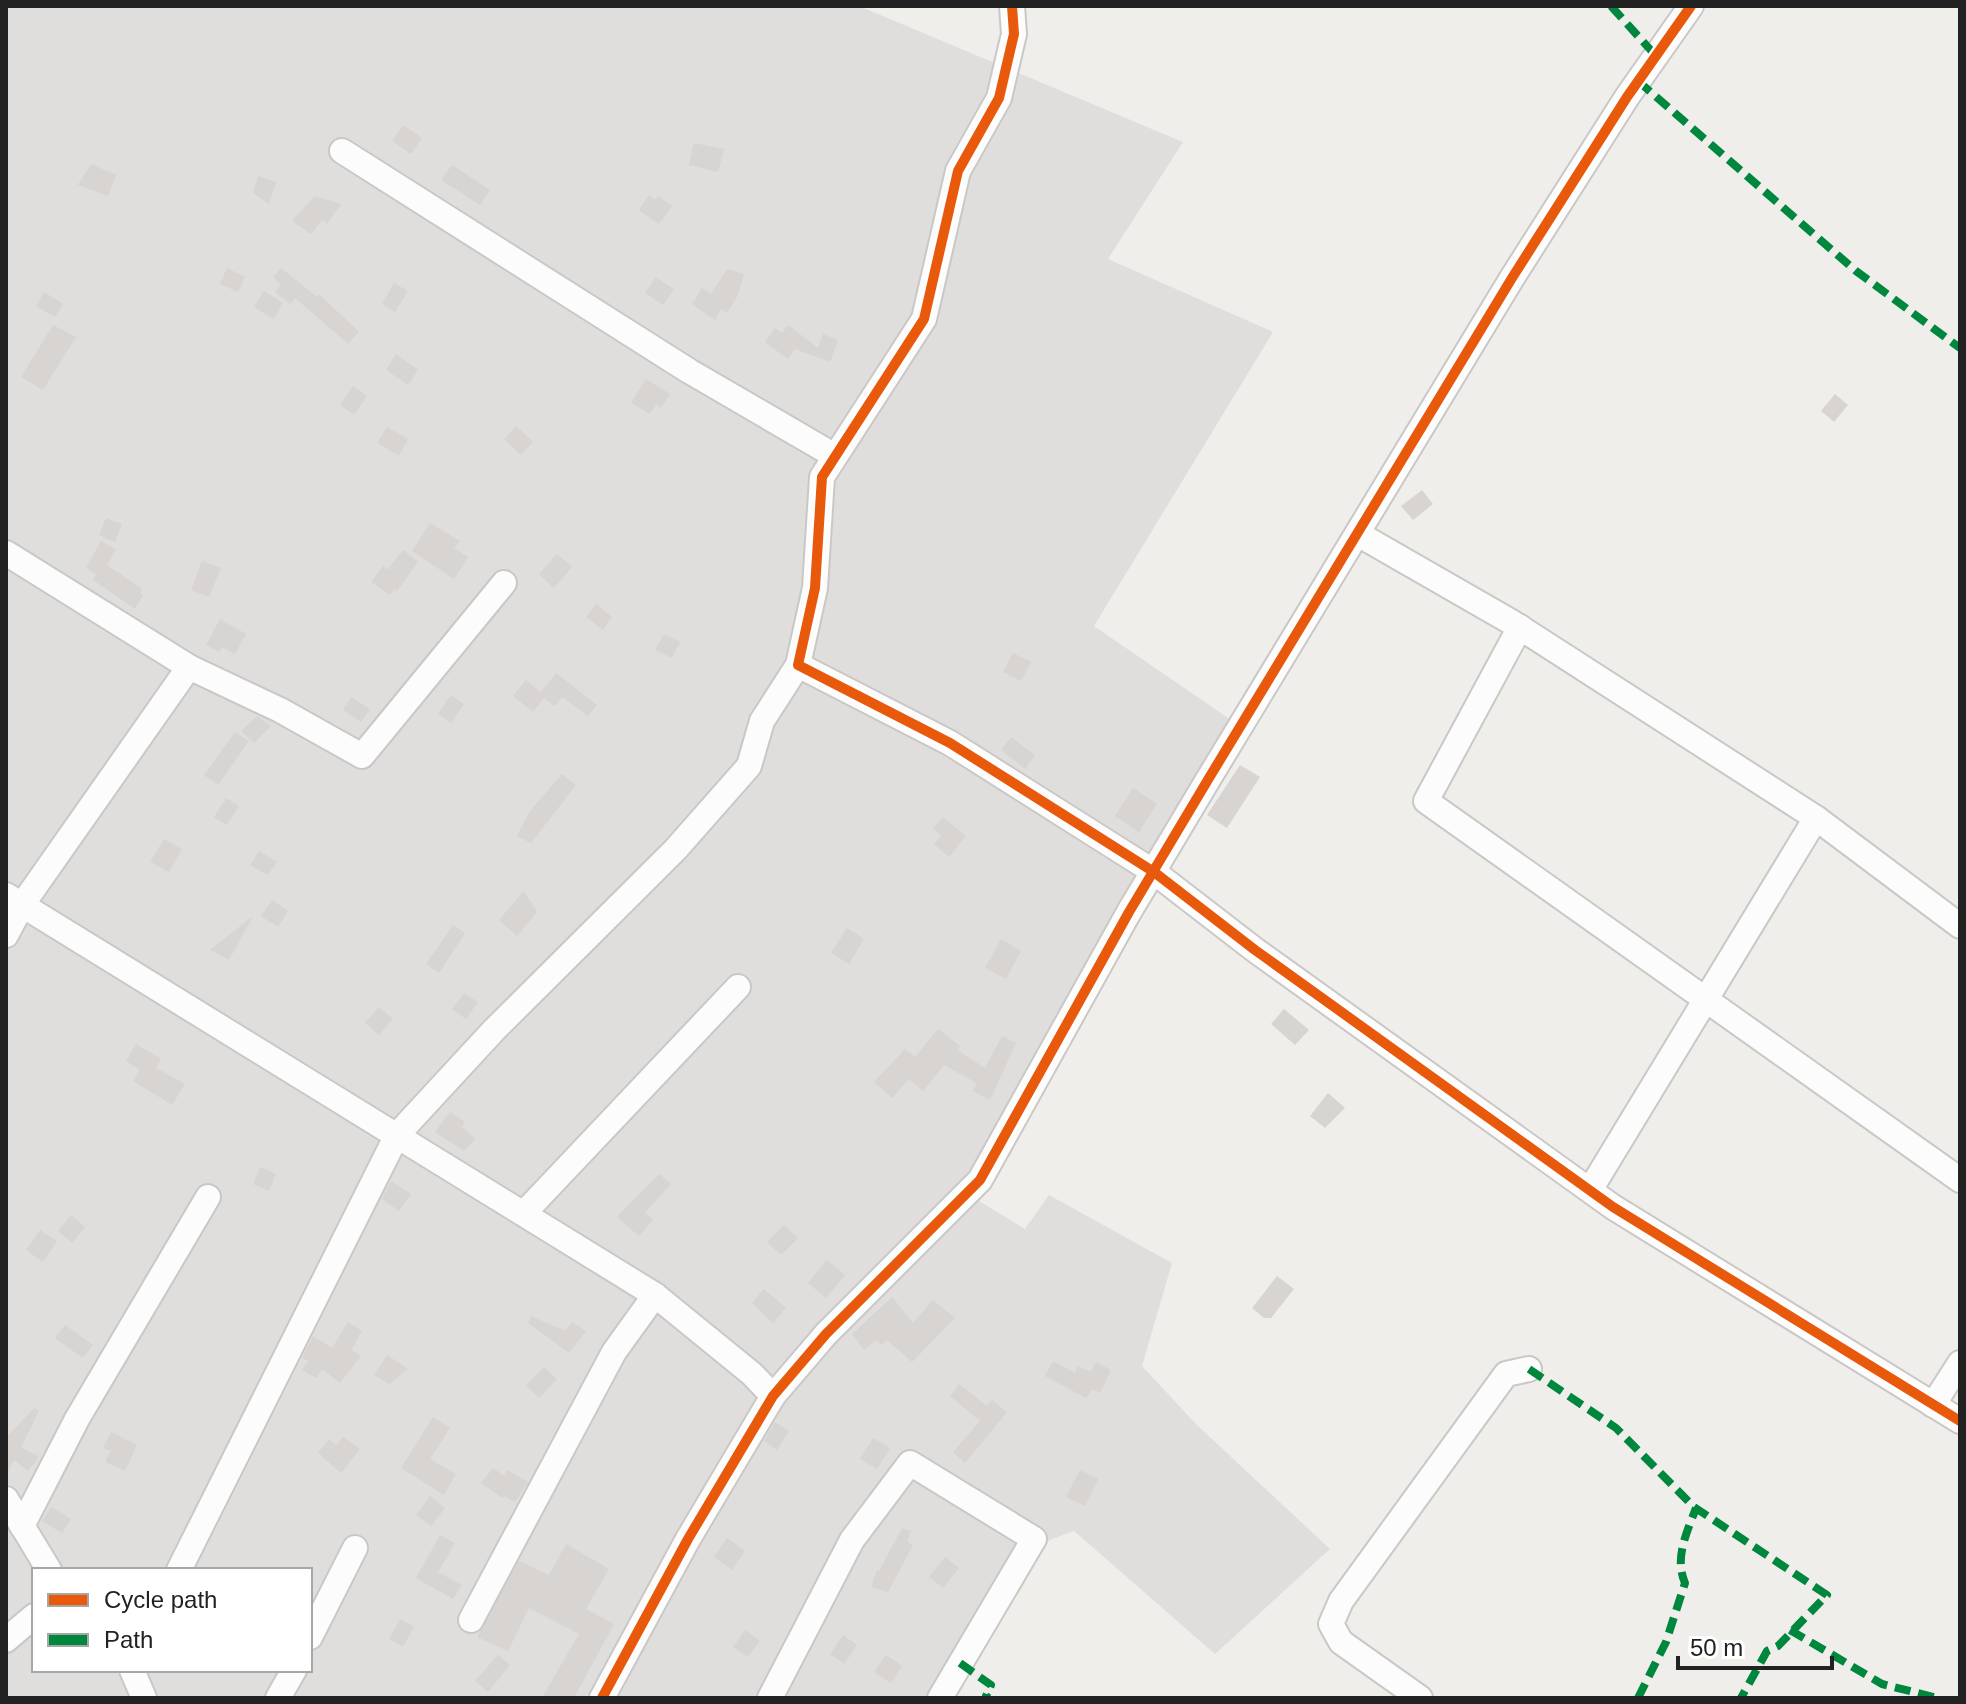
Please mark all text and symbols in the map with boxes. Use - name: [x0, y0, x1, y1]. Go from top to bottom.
- legend: [32, 1568, 312, 1672]
- text: Cycle path: [104, 1586, 217, 1613]
- scale bar: [1678, 1620, 1832, 1670]
- text: Path: [104, 1626, 153, 1653]
- text: 50 m: [1690, 1634, 1743, 1661]

